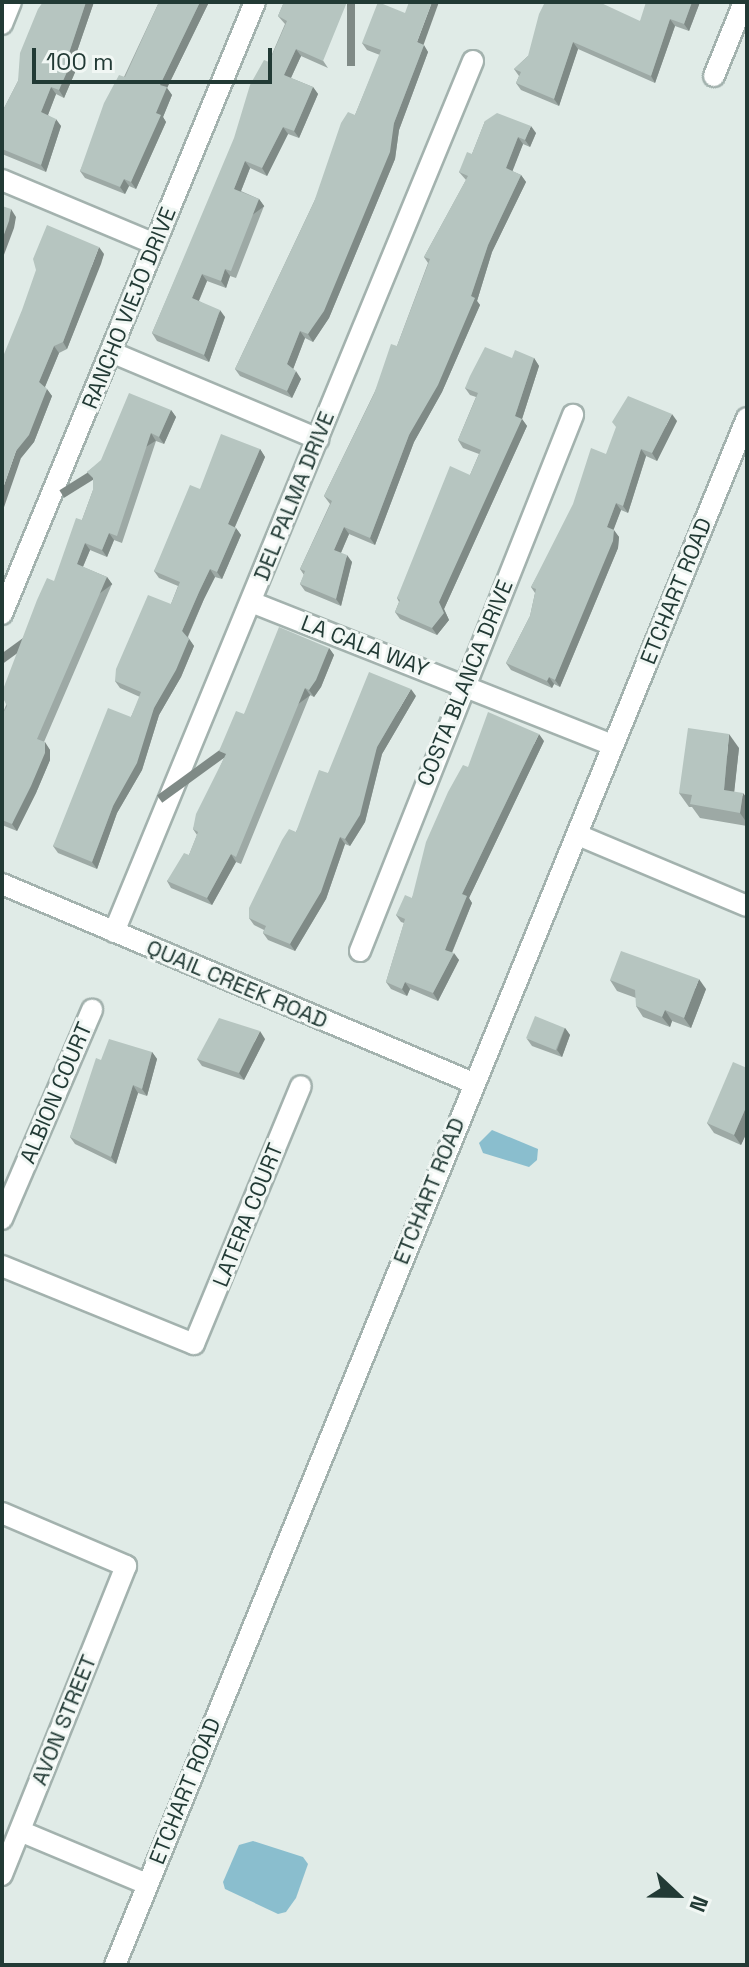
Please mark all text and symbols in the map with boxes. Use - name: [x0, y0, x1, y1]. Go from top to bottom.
- scale bar: [36, 32, 276, 82]
- text: 100 m: [46, 46, 114, 77]
- street label: RANCHO VIEJO DRIVE: [76, 203, 182, 413]
- street label: DEL PALMA DRIVE: [248, 407, 340, 585]
- street label: ETCHART ROAD: [635, 514, 717, 668]
- street label: COSTA BLANCA DRIVE: [411, 576, 519, 790]
- street label: LA CALA WAY: [297, 609, 433, 683]
- street label: QUAIL CREEK ROAD: [142, 934, 332, 1034]
- street label: ALBION COURT: [14, 1018, 98, 1168]
- street label: ETCHART ROAD: [388, 1114, 470, 1268]
- street label: LATERA COURT: [207, 1139, 289, 1291]
- street label: AVON STREET: [26, 1651, 102, 1789]
- street label: ETCHART ROAD: [144, 1714, 226, 1868]
- north arrow: [637, 1855, 717, 1935]
- text: N: [684, 1892, 715, 1916]

